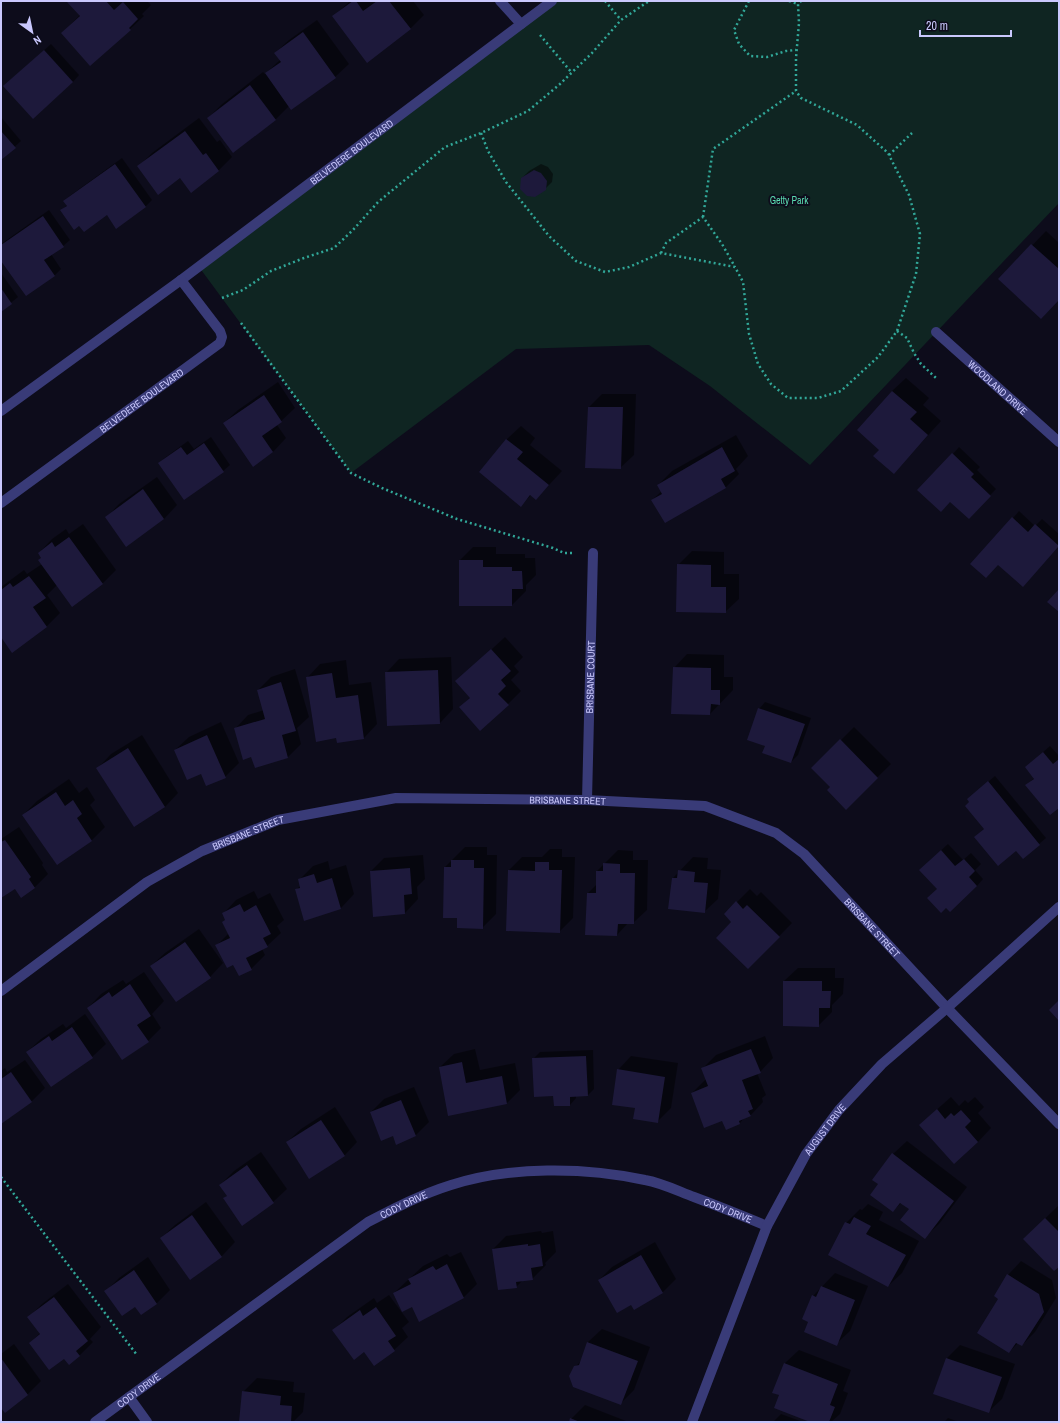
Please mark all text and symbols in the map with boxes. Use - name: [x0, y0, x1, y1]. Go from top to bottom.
- north arrow: [12, 12, 52, 52]
- scale bar: [920, 12, 1011, 38]
- text: 20 m: [926, 18, 948, 34]
- text: N: [31, 33, 44, 48]
- street label: BELVEDERE BOULEVARD: [308, 117, 396, 188]
- park label: Getty Park: [770, 194, 809, 207]
- street label: WOODLAND DRIVE: [965, 358, 1030, 418]
- street label: BELVEDERE BOULEVARD: [97, 366, 186, 436]
- street label: BRISBANE COURT: [583, 640, 598, 714]
- street label: BRISBANE STREET: [529, 793, 606, 808]
- street label: BRISBANE STREET: [210, 813, 285, 853]
- street label: BRISBANE STREET: [841, 896, 903, 960]
- street label: AUGUST DRIVE: [801, 1101, 849, 1159]
- street label: CODY DRIVE: [378, 1188, 429, 1222]
- street label: CODY DRIVE: [702, 1195, 754, 1226]
- street label: CODY DRIVE: [114, 1370, 163, 1411]

